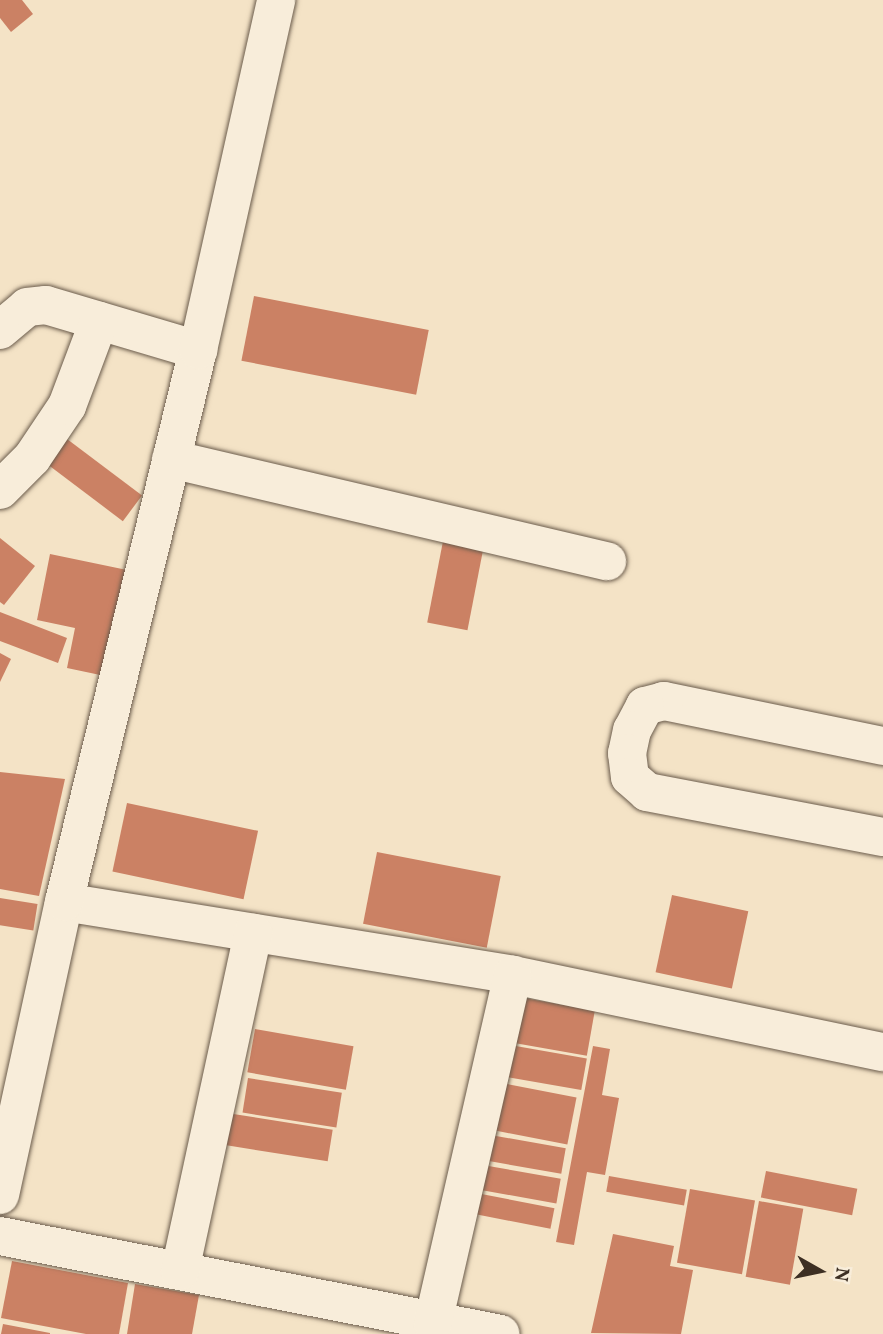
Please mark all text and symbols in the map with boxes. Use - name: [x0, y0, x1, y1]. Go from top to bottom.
- north arrow: [785, 1236, 855, 1306]
- text: N: [827, 1265, 855, 1283]

